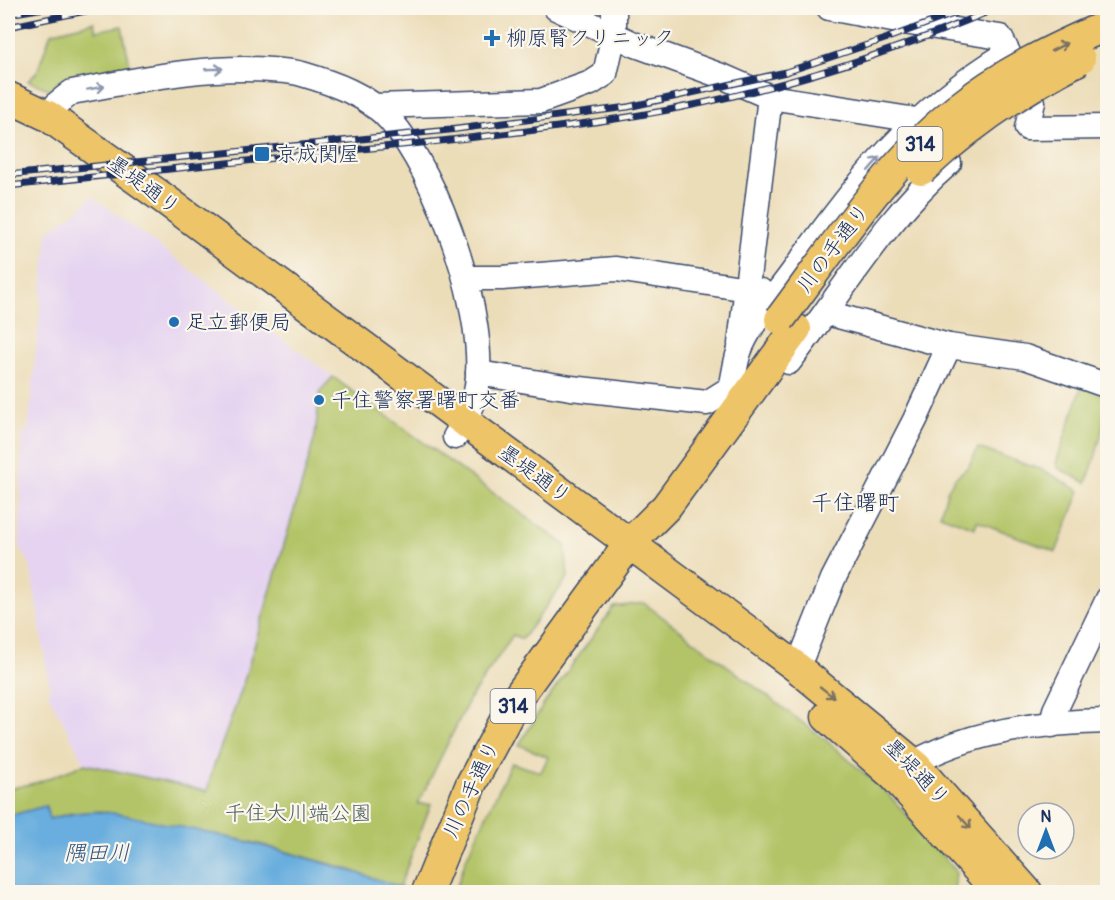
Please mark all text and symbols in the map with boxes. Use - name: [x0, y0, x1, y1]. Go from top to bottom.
- place label: 柳原腎クリニック: [506, 25, 674, 52]
- marker: 柳原腎クリニック: [483, 29, 501, 47]
- one-way arrow: [1050, 41, 1067, 53]
- one-way arrow: [204, 64, 224, 75]
- one-way arrow: [85, 82, 105, 93]
- road number: 314: [898, 127, 942, 161]
- place label: 京成関屋: [276, 141, 360, 168]
- marker: 京成関屋: [253, 145, 271, 163]
- street label: 墨堤通り: [102, 150, 186, 221]
- one-way arrow: [867, 157, 881, 172]
- street label: 川の手通り: [791, 198, 876, 298]
- place label: 足立郵便局: [186, 309, 291, 336]
- marker: 足立郵便局: [167, 315, 181, 329]
- place label: 千住警察署曙町交番: [331, 387, 520, 414]
- marker: 千住警察署曙町交番: [312, 393, 326, 407]
- street label: 墨堤通り: [493, 439, 577, 510]
- district label: 千住曙町: [811, 489, 899, 517]
- one-way arrow: [819, 686, 835, 699]
- road number: 314: [490, 689, 536, 723]
- street label: 墨堤通り: [878, 733, 956, 812]
- street label: 川の手通り: [437, 736, 506, 842]
- park label: 千住大川端公園: [225, 800, 372, 827]
- north arrow: [1016, 801, 1076, 861]
- text: N: [1041, 807, 1052, 827]
- one-way arrow: [958, 815, 972, 830]
- water label: 隅田川: [64, 839, 130, 867]

